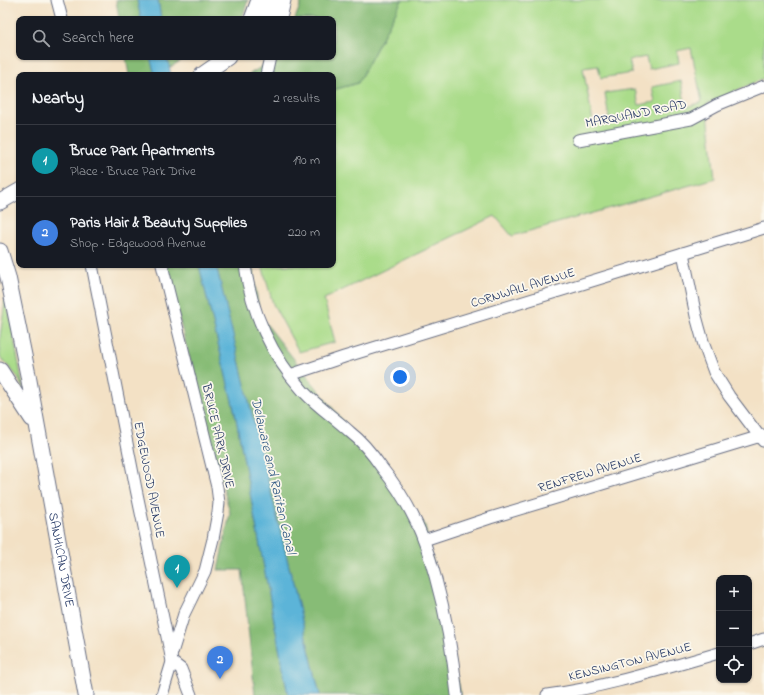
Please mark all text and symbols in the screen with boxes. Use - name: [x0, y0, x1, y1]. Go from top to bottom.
- search box: [16, 16, 336, 60]
- icon: search: [30, 27, 52, 49]
- text: Search here: [62, 27, 134, 49]
- text: Nearby: [32, 86, 84, 111]
- text: 2 results: [273, 89, 320, 108]
- street label: MARQUAND ROAD: [584, 95, 688, 133]
- text: Bruce Park Apartments: [70, 140, 215, 162]
- text: 1: [43, 151, 47, 170]
- text: 190 m: [293, 151, 320, 170]
- text: Place · Bruce Park Drive: [70, 162, 196, 181]
- text: Paris Hair & Beauty Supplies: [70, 212, 247, 234]
- text: 2: [42, 223, 48, 242]
- text: 220 m: [288, 223, 320, 242]
- text: Shop · Edgewood Avenue: [70, 234, 206, 253]
- street label: CORNWALL AVENUE: [468, 263, 578, 313]
- your location: [390, 367, 410, 387]
- street label: BRUCE PARK DRIVE: [196, 381, 239, 490]
- water label: Delaware and Raritan Canal: [245, 396, 302, 558]
- street label: EDGEWOOD AVENUE: [128, 420, 170, 540]
- street label: RENFREW AVENUE: [536, 448, 644, 498]
- street label: SANHICAN DRIVE: [44, 511, 79, 609]
- pin: 1: [164, 555, 190, 588]
- map controls: [716, 575, 752, 683]
- button: +: [716, 575, 752, 611]
- button: −: [716, 611, 752, 647]
- street label: KENSINGTON AVENUE: [566, 637, 694, 686]
- pin: 2: [207, 646, 233, 679]
- button: locate: [716, 647, 752, 683]

